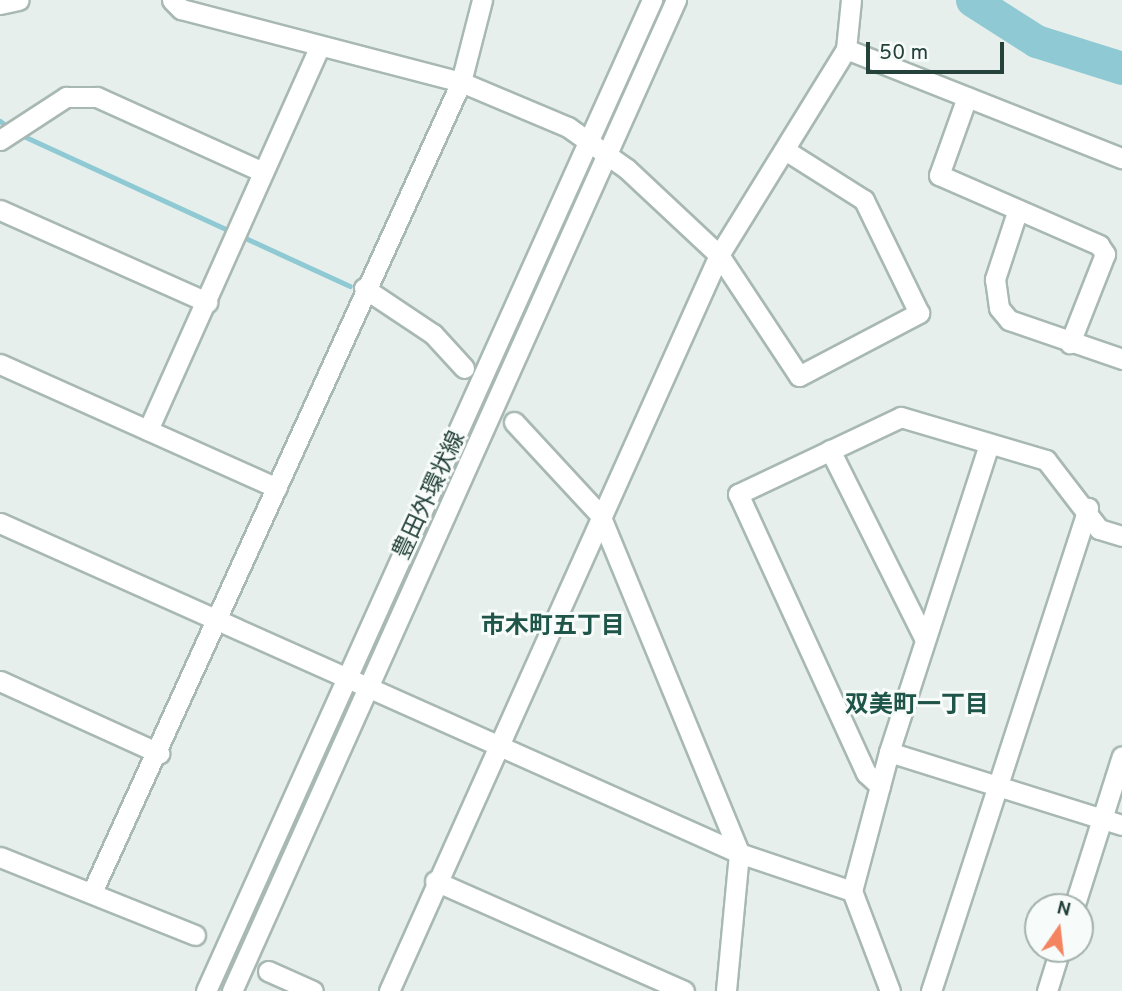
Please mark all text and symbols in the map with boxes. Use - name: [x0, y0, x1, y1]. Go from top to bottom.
- scale bar: [870, 28, 1008, 72]
- text: 50 m: [879, 40, 928, 67]
- street label: 豊田外環状線: [389, 428, 473, 564]
- district label: 市木町五丁目: [481, 614, 625, 642]
- district label: 双美町一丁目: [845, 693, 989, 721]
- north arrow: [1024, 893, 1094, 963]
- text: N: [1054, 896, 1073, 923]

